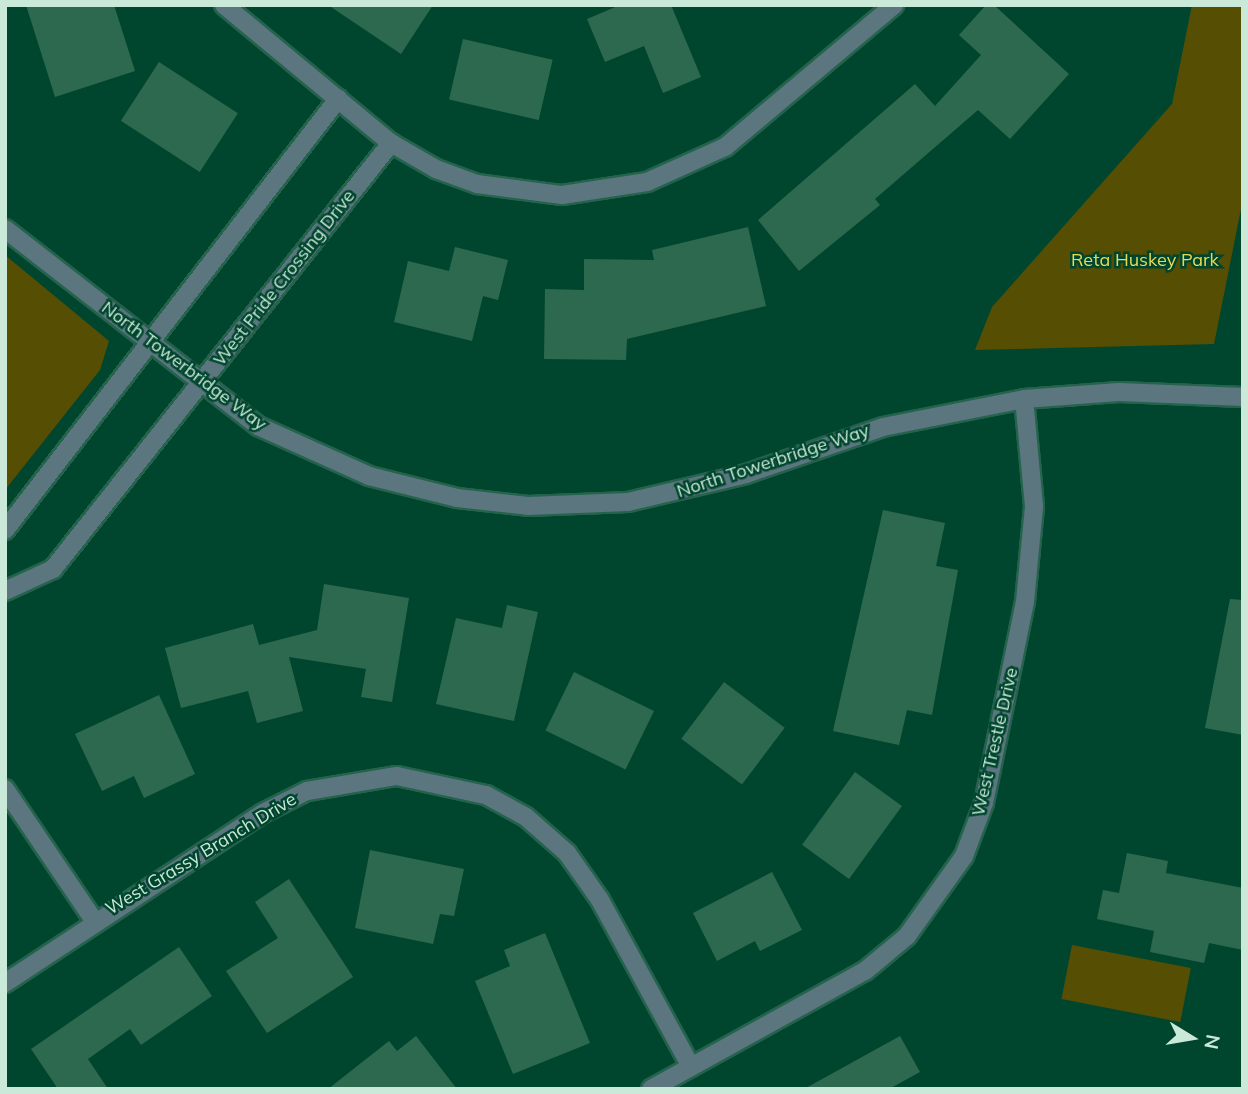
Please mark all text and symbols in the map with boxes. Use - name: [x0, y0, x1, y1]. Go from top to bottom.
- street label: West Pride Crossing Drive: [209, 186, 359, 370]
- park label: Reta Huskey Park: [1071, 249, 1219, 271]
- street label: North Towerbridge Way: [97, 297, 271, 435]
- street label: North Towerbridge Way: [674, 420, 872, 502]
- street label: West Trestle Drive: [967, 666, 1023, 818]
- street label: West Grassy Branch Drive: [102, 788, 300, 920]
- north arrow: [1157, 1003, 1227, 1073]
- text: N: [1199, 1033, 1226, 1051]

